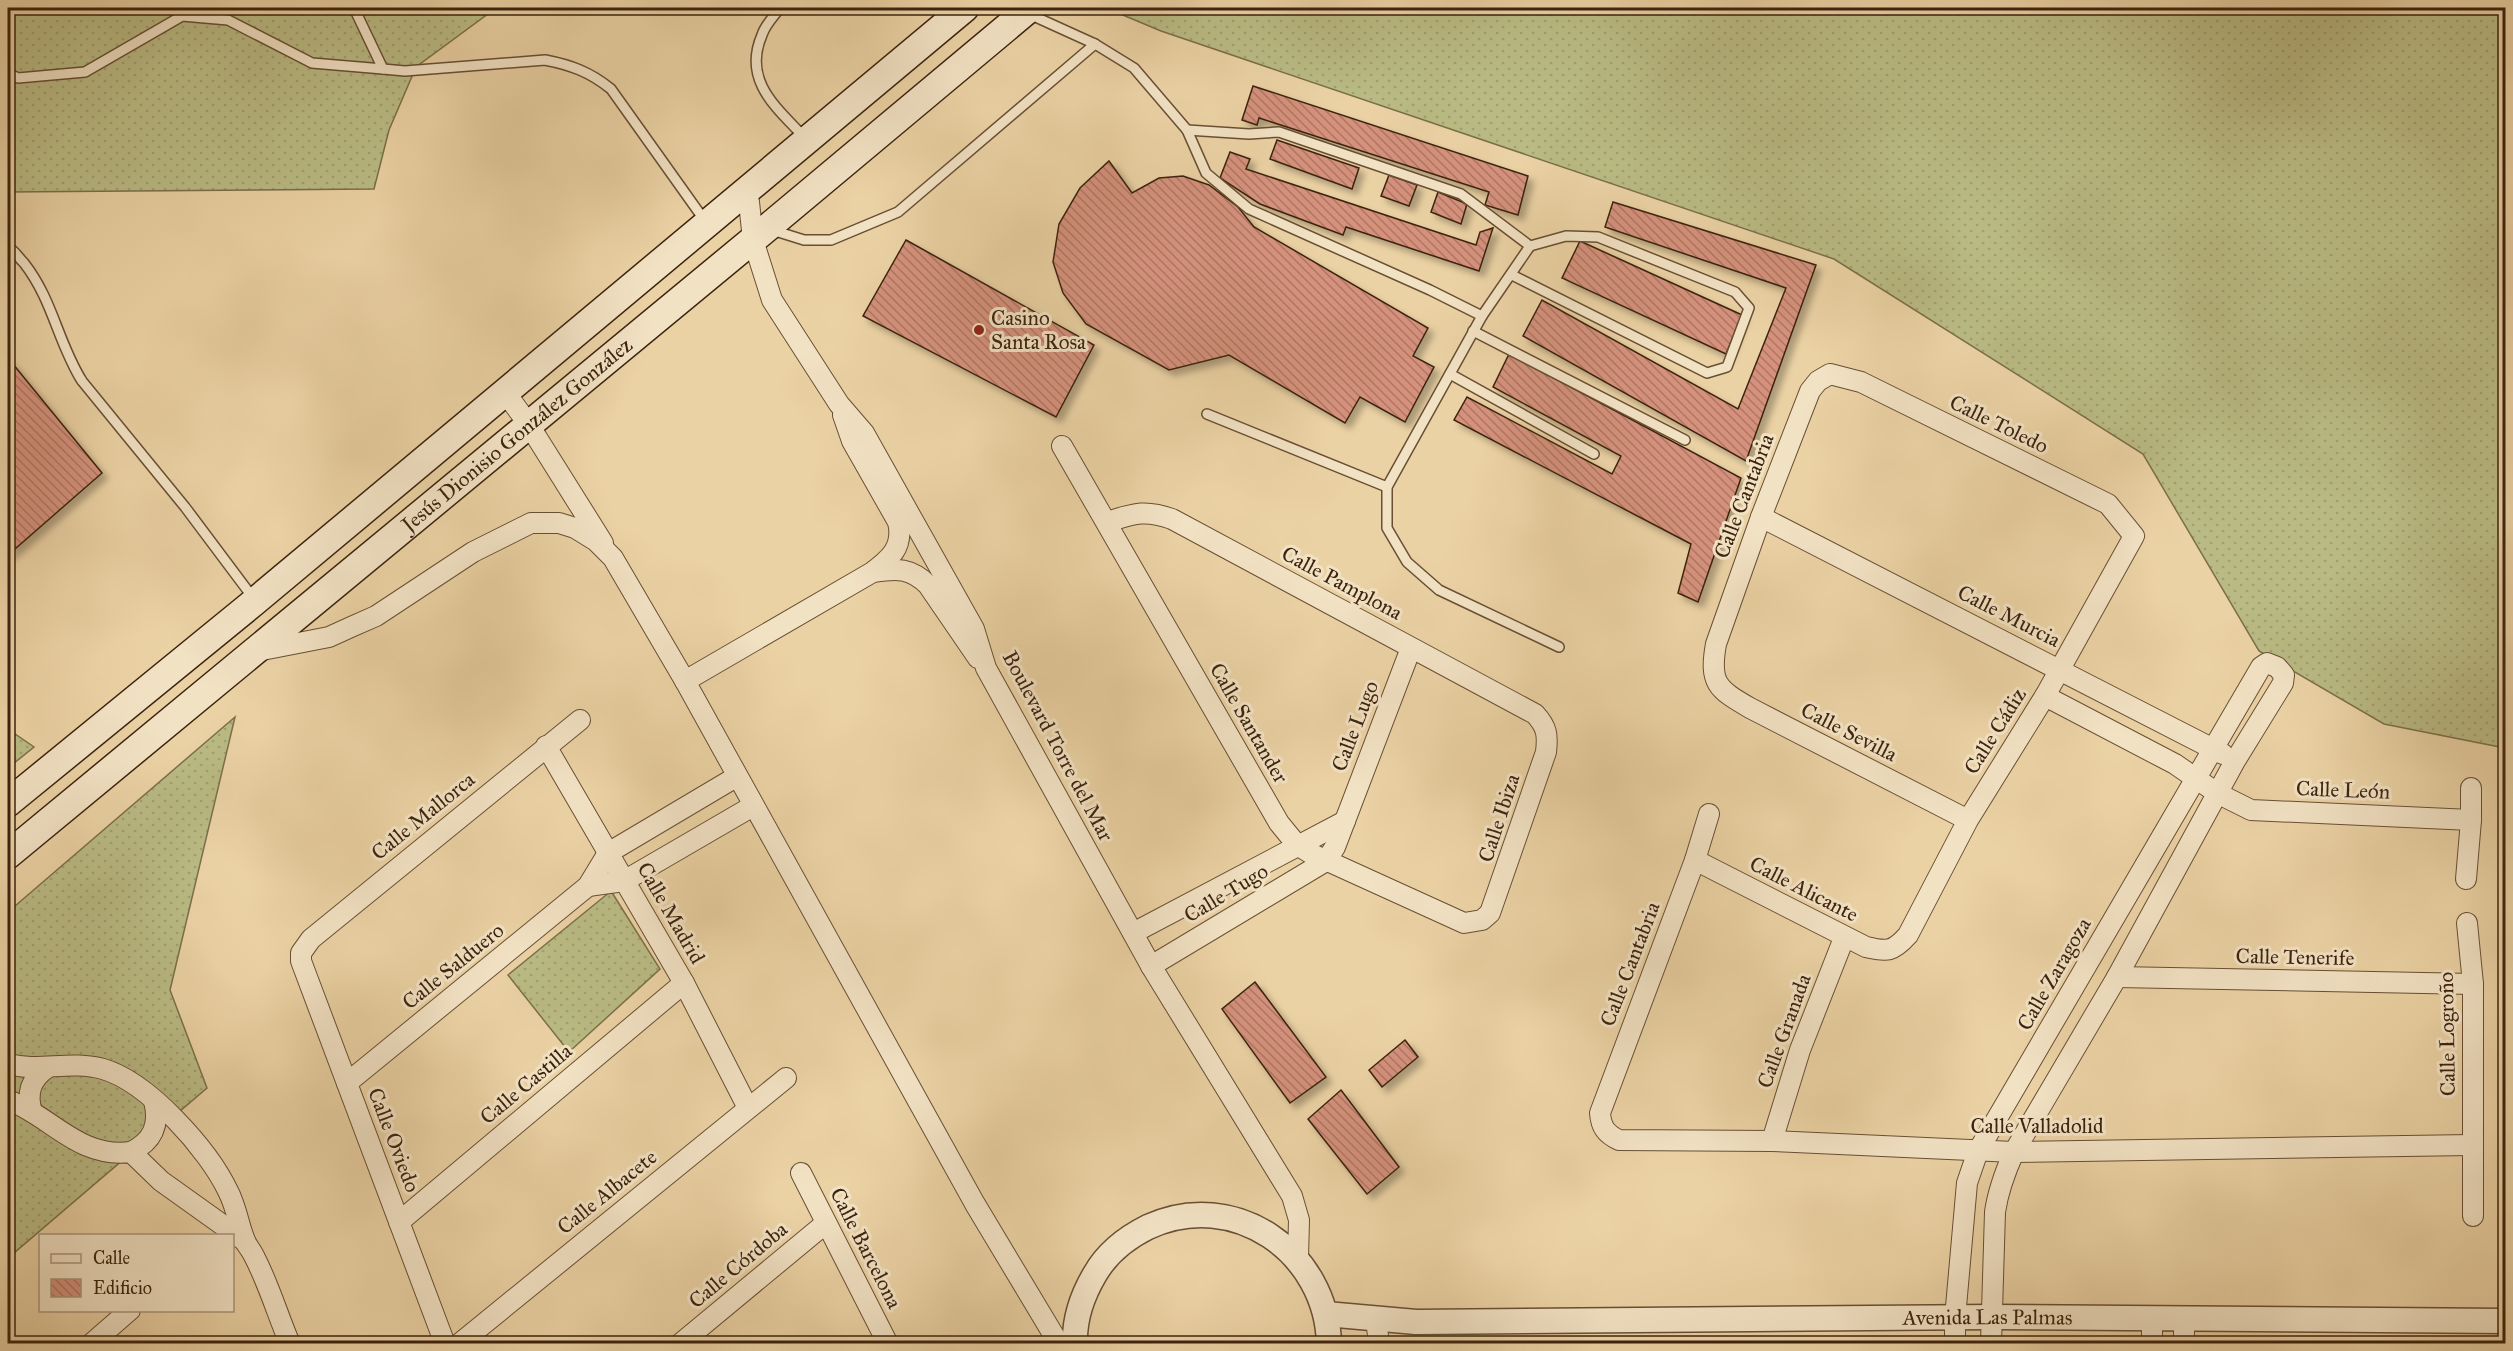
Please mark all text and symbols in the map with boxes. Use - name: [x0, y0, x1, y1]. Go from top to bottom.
- place label: Casino Santa Rosa: [991, 305, 1086, 355]
- marker: Casino Santa Rosa: [972, 323, 986, 337]
- street label: Jesús Dionisio González González: [395, 332, 638, 539]
- street label: Calle Toledo: [1945, 389, 2053, 459]
- street label: Calle Cantabria: [1708, 430, 1780, 562]
- street label: Calle Pamplona: [1277, 540, 1407, 626]
- street label: Calle Murcia: [1953, 579, 2065, 653]
- street label: Boulevard Torre del Mar: [997, 646, 1119, 846]
- street label: Calle Santander: [1204, 658, 1294, 788]
- street label: Calle Lugo: [1326, 677, 1384, 775]
- street label: Calle Cádiz: [1958, 683, 2032, 779]
- street label: Calle Sevilla: [1796, 697, 1902, 767]
- street label: Calle Mallorca: [366, 766, 480, 866]
- street label: Calle Ibiza: [1473, 770, 1525, 865]
- street label: Calle León: [2296, 775, 2390, 805]
- street label: Calle Alicante: [1745, 851, 1863, 928]
- street label: Calle Madrid: [632, 858, 711, 969]
- street label: Calle Tugo: [1179, 858, 1273, 928]
- street label: Calle Cantabria: [1594, 898, 1666, 1030]
- street label: Calle Zaragoza: [2011, 913, 2097, 1035]
- street label: Calle Salduero: [397, 917, 509, 1015]
- street label: Calle Tenerife: [2235, 943, 2355, 971]
- street label: Calle Granada: [1751, 970, 1817, 1092]
- street label: Calle Logroño: [2433, 971, 2461, 1096]
- street label: Calle Castilla: [475, 1038, 577, 1130]
- street label: Calle Oviedo: [362, 1084, 426, 1196]
- street label: Calle Valladolid: [1971, 1113, 2104, 1139]
- street label: Calle Albacete: [552, 1144, 662, 1240]
- street label: Calle Barcelona: [824, 1183, 908, 1313]
- street label: Calle Córdoba: [683, 1216, 793, 1314]
- legend: [39, 1234, 234, 1312]
- text: Calle: [93, 1247, 130, 1269]
- text: Edificio: [93, 1277, 152, 1299]
- street label: Avenida Las Palmas: [1902, 1304, 2073, 1331]

